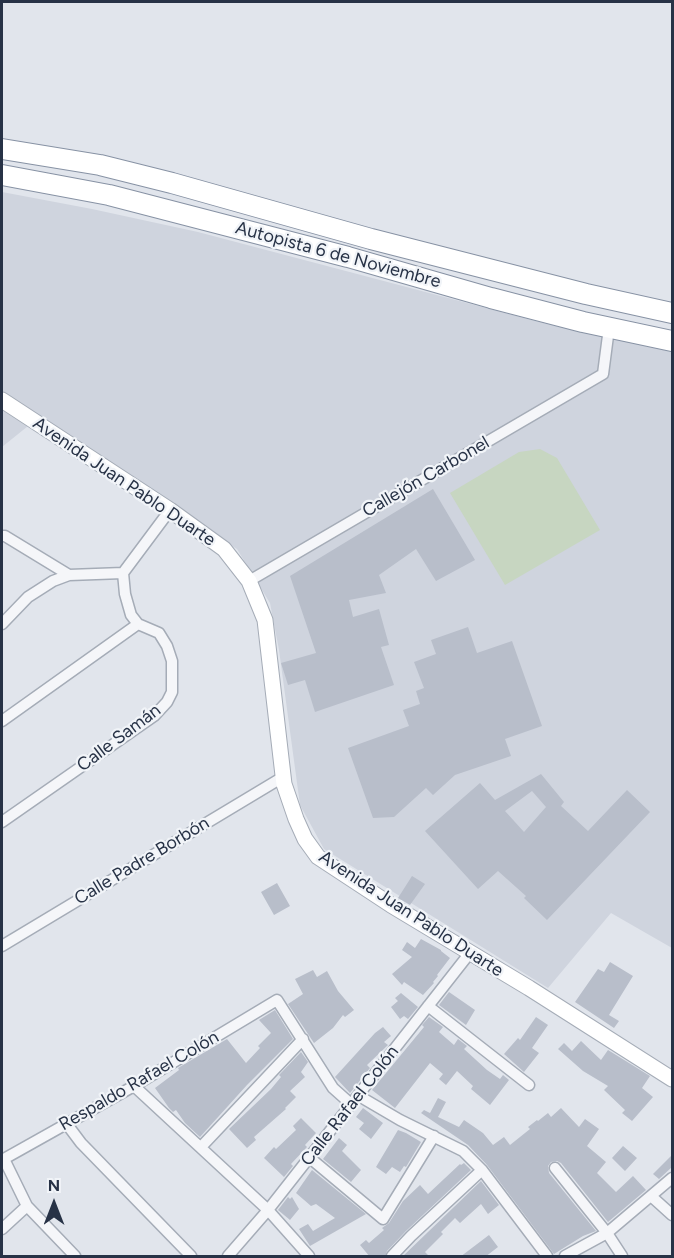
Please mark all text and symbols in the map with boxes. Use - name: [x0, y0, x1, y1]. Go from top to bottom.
- street label: Autopista 6 de Noviembre: [233, 217, 443, 293]
- street label: Avenida Juan Pablo Duarte: [29, 413, 219, 551]
- street label: Callejón Carbonel: [359, 432, 493, 522]
- street label: Calle Samán: [73, 700, 165, 776]
- street label: Calle Padre Borbón: [71, 812, 213, 910]
- street label: Avenida Juan Pablo Duarte: [315, 846, 507, 982]
- street label: Respaldo Rafael Colón: [55, 1026, 223, 1136]
- street label: Calle Rafael Colón: [296, 1042, 404, 1170]
- north arrow: [24, 1174, 84, 1234]
- text: N: [48, 1176, 60, 1195]

